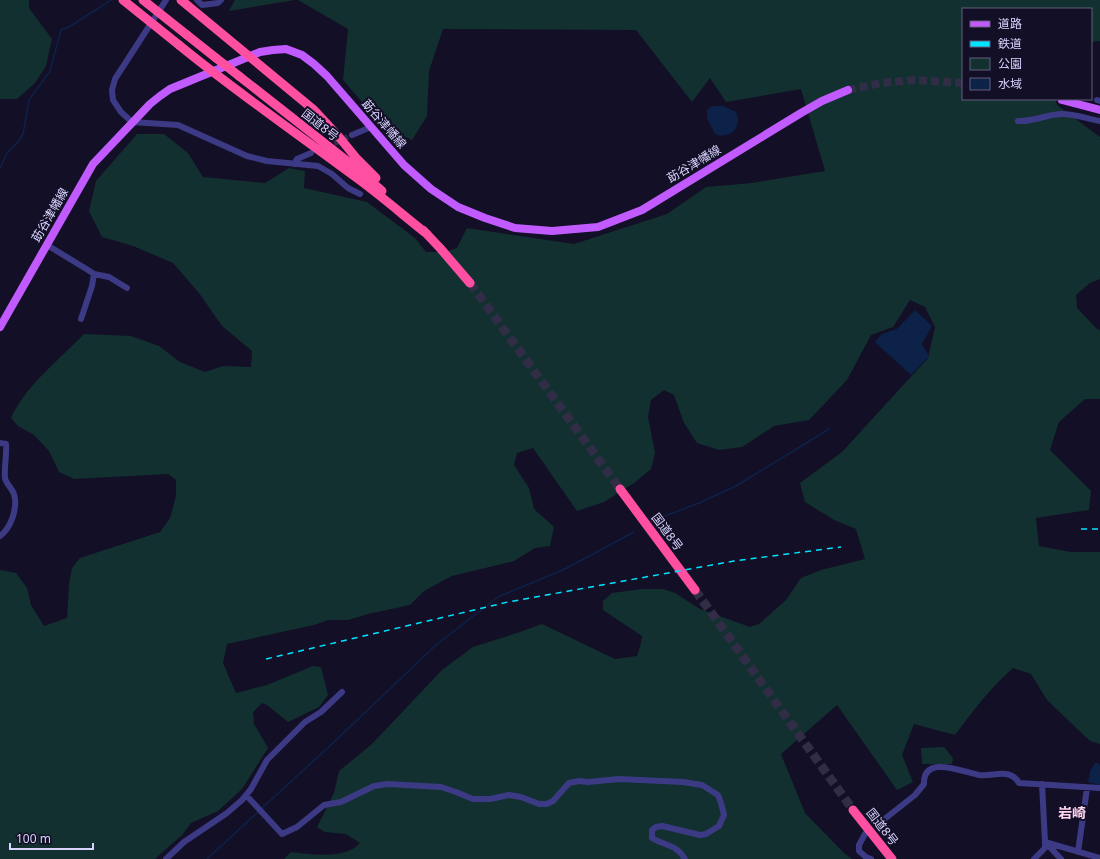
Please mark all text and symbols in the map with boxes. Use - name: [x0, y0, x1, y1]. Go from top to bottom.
- legend: [962, 8, 1092, 100]
- text: 道路: [998, 15, 1022, 32]
- text: 鉄道: [998, 35, 1022, 52]
- text: 公園: [998, 55, 1022, 72]
- text: 水域: [998, 75, 1022, 92]
- street label: 莇谷津幡線: [358, 95, 410, 152]
- street label: 国道8号: [298, 105, 342, 145]
- street label: 莇谷津幡線: [664, 141, 724, 186]
- street label: 莇谷津幡線: [27, 185, 72, 245]
- street label: 国道8号: [648, 509, 687, 554]
- district label: 岩崎: [1058, 803, 1086, 822]
- street label: 国道8号: [862, 805, 902, 849]
- scale bar: [10, 825, 93, 851]
- text: 100 m: [16, 830, 51, 847]

